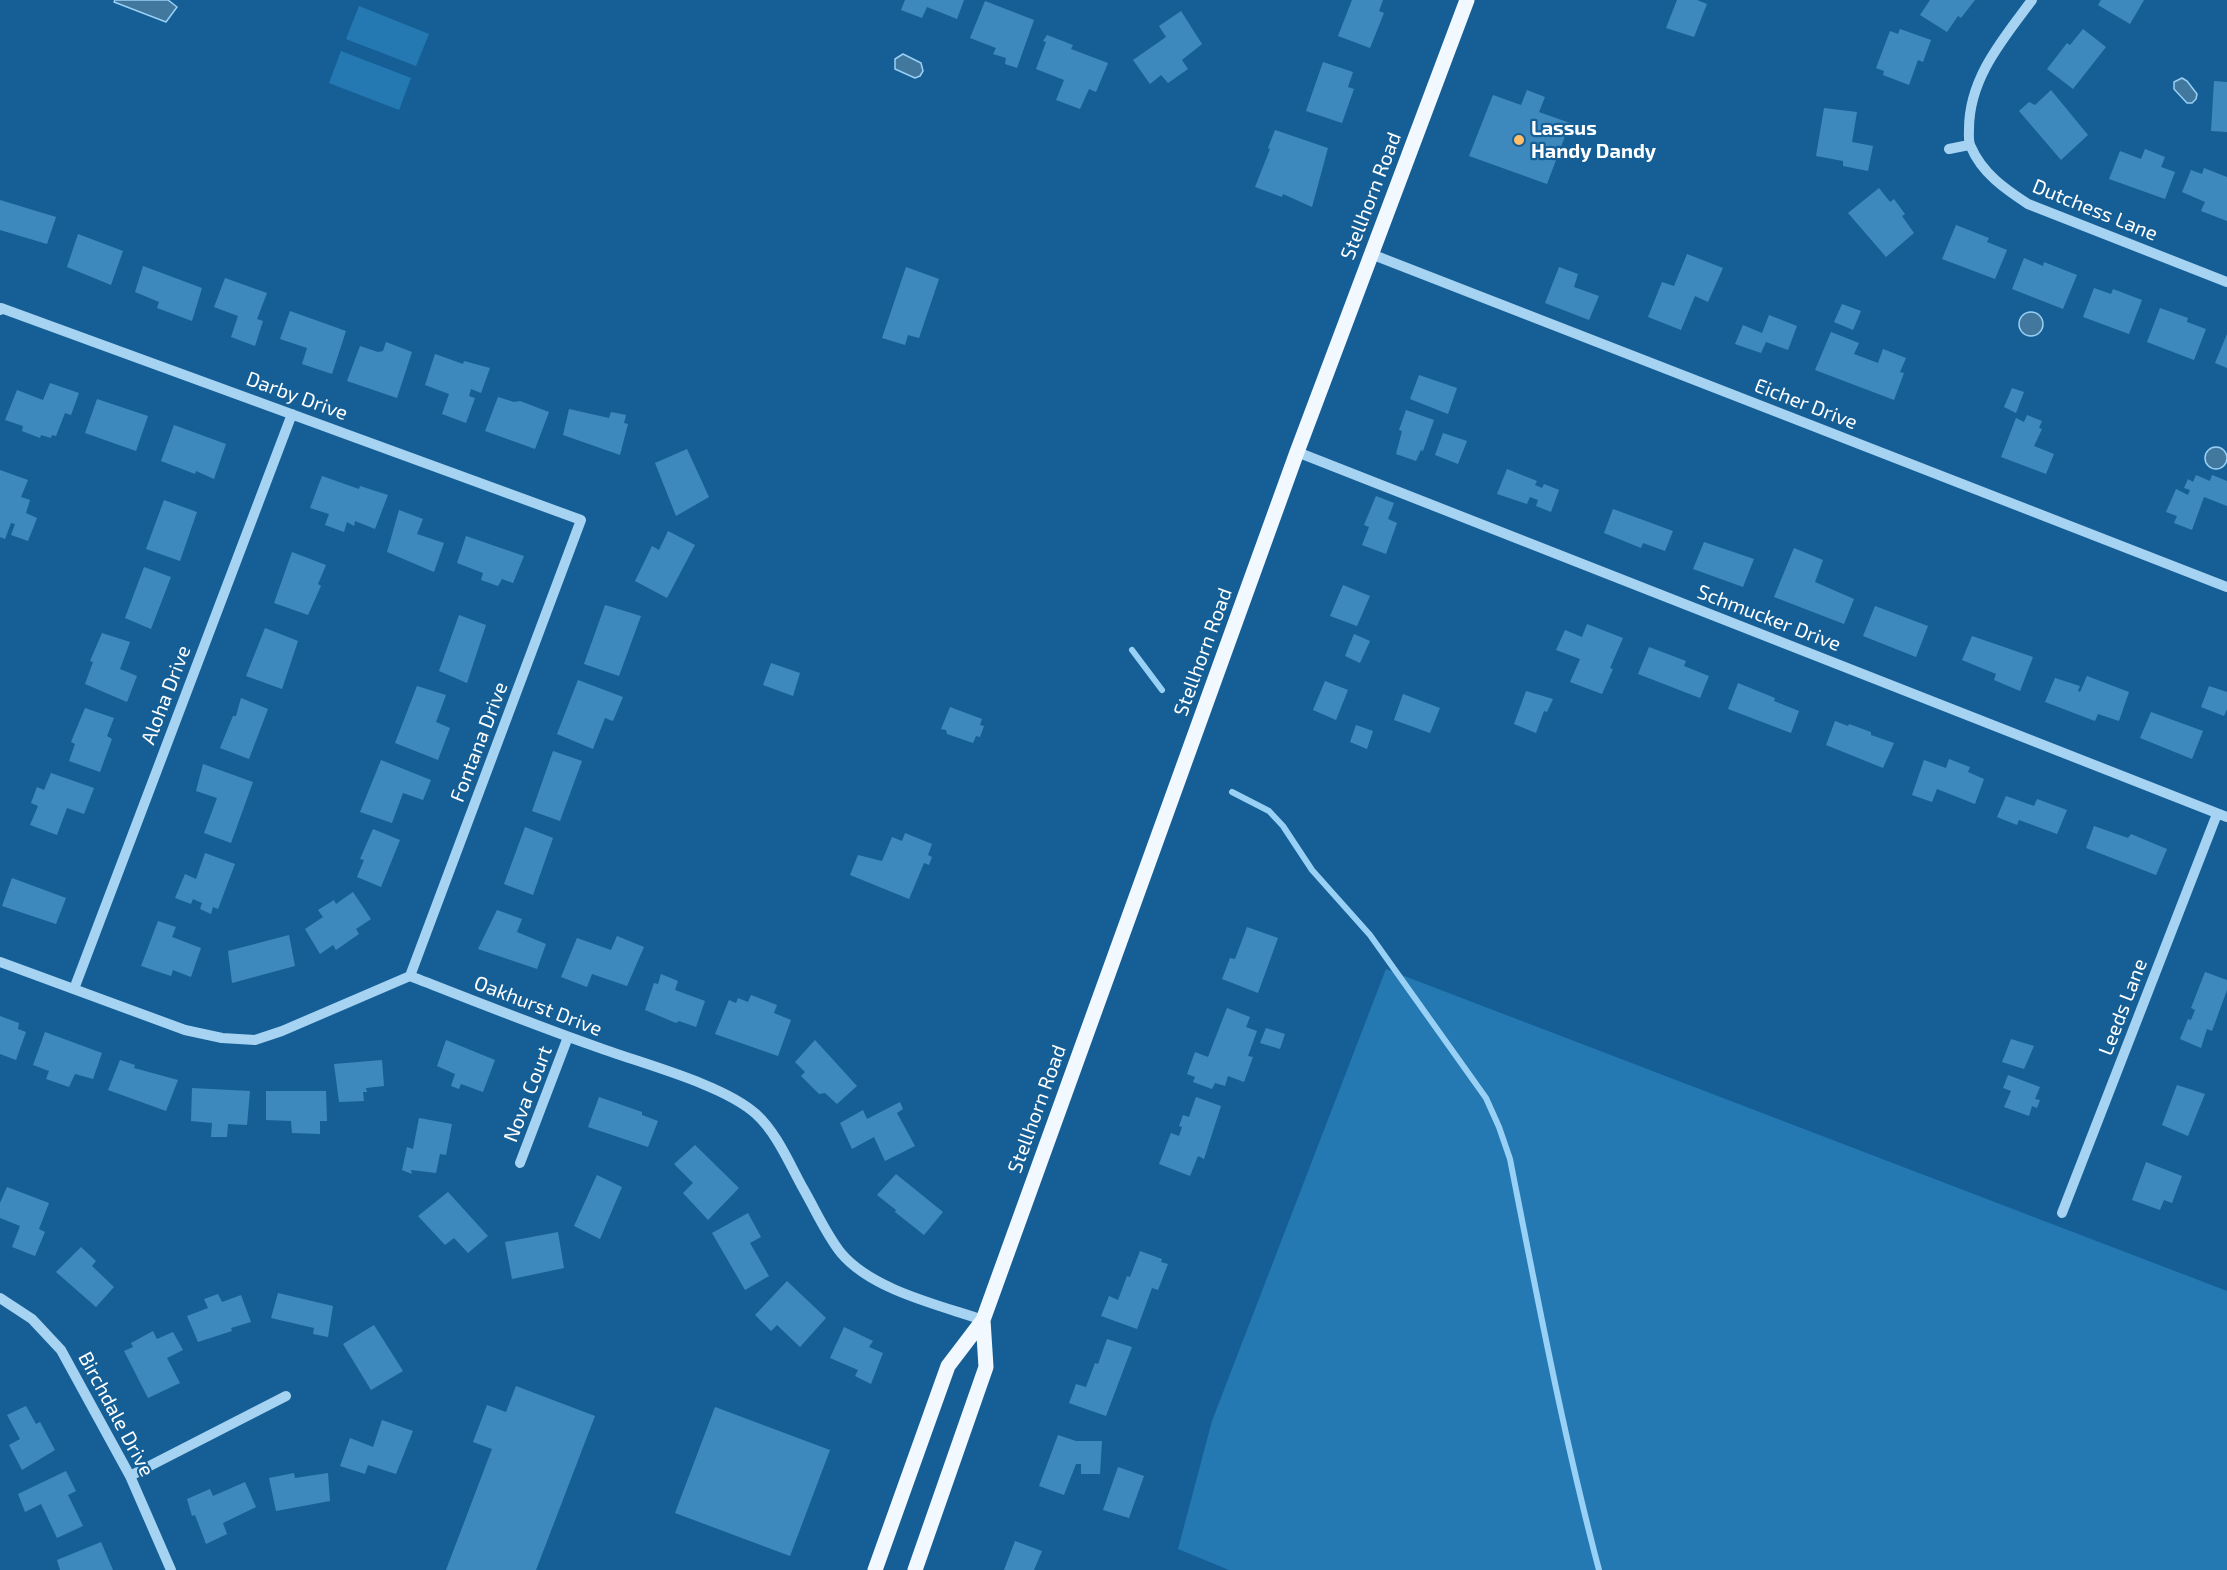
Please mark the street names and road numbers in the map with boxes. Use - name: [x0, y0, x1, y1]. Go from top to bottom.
- street label: Stellhorn Road: [1336, 129, 1406, 263]
- street label: Dutchess Lane: [2029, 174, 2161, 246]
- street label: Darby Drive: [243, 367, 351, 425]
- street label: Eicher Drive: [1751, 373, 1861, 435]
- street label: Schmucker Drive: [1694, 580, 1844, 656]
- street label: Stellhorn Road: [1169, 585, 1237, 719]
- street label: Aloha Drive: [136, 642, 196, 748]
- street label: Fontana Drive: [445, 679, 513, 805]
- street label: Leeds Lane: [2094, 955, 2152, 1059]
- street label: Oakhurst Drive: [471, 971, 605, 1041]
- street label: Stellhorn Road: [1003, 1042, 1071, 1176]
- street label: Nova Court: [499, 1043, 557, 1145]
- street label: Birchdale Drive: [73, 1348, 159, 1480]

